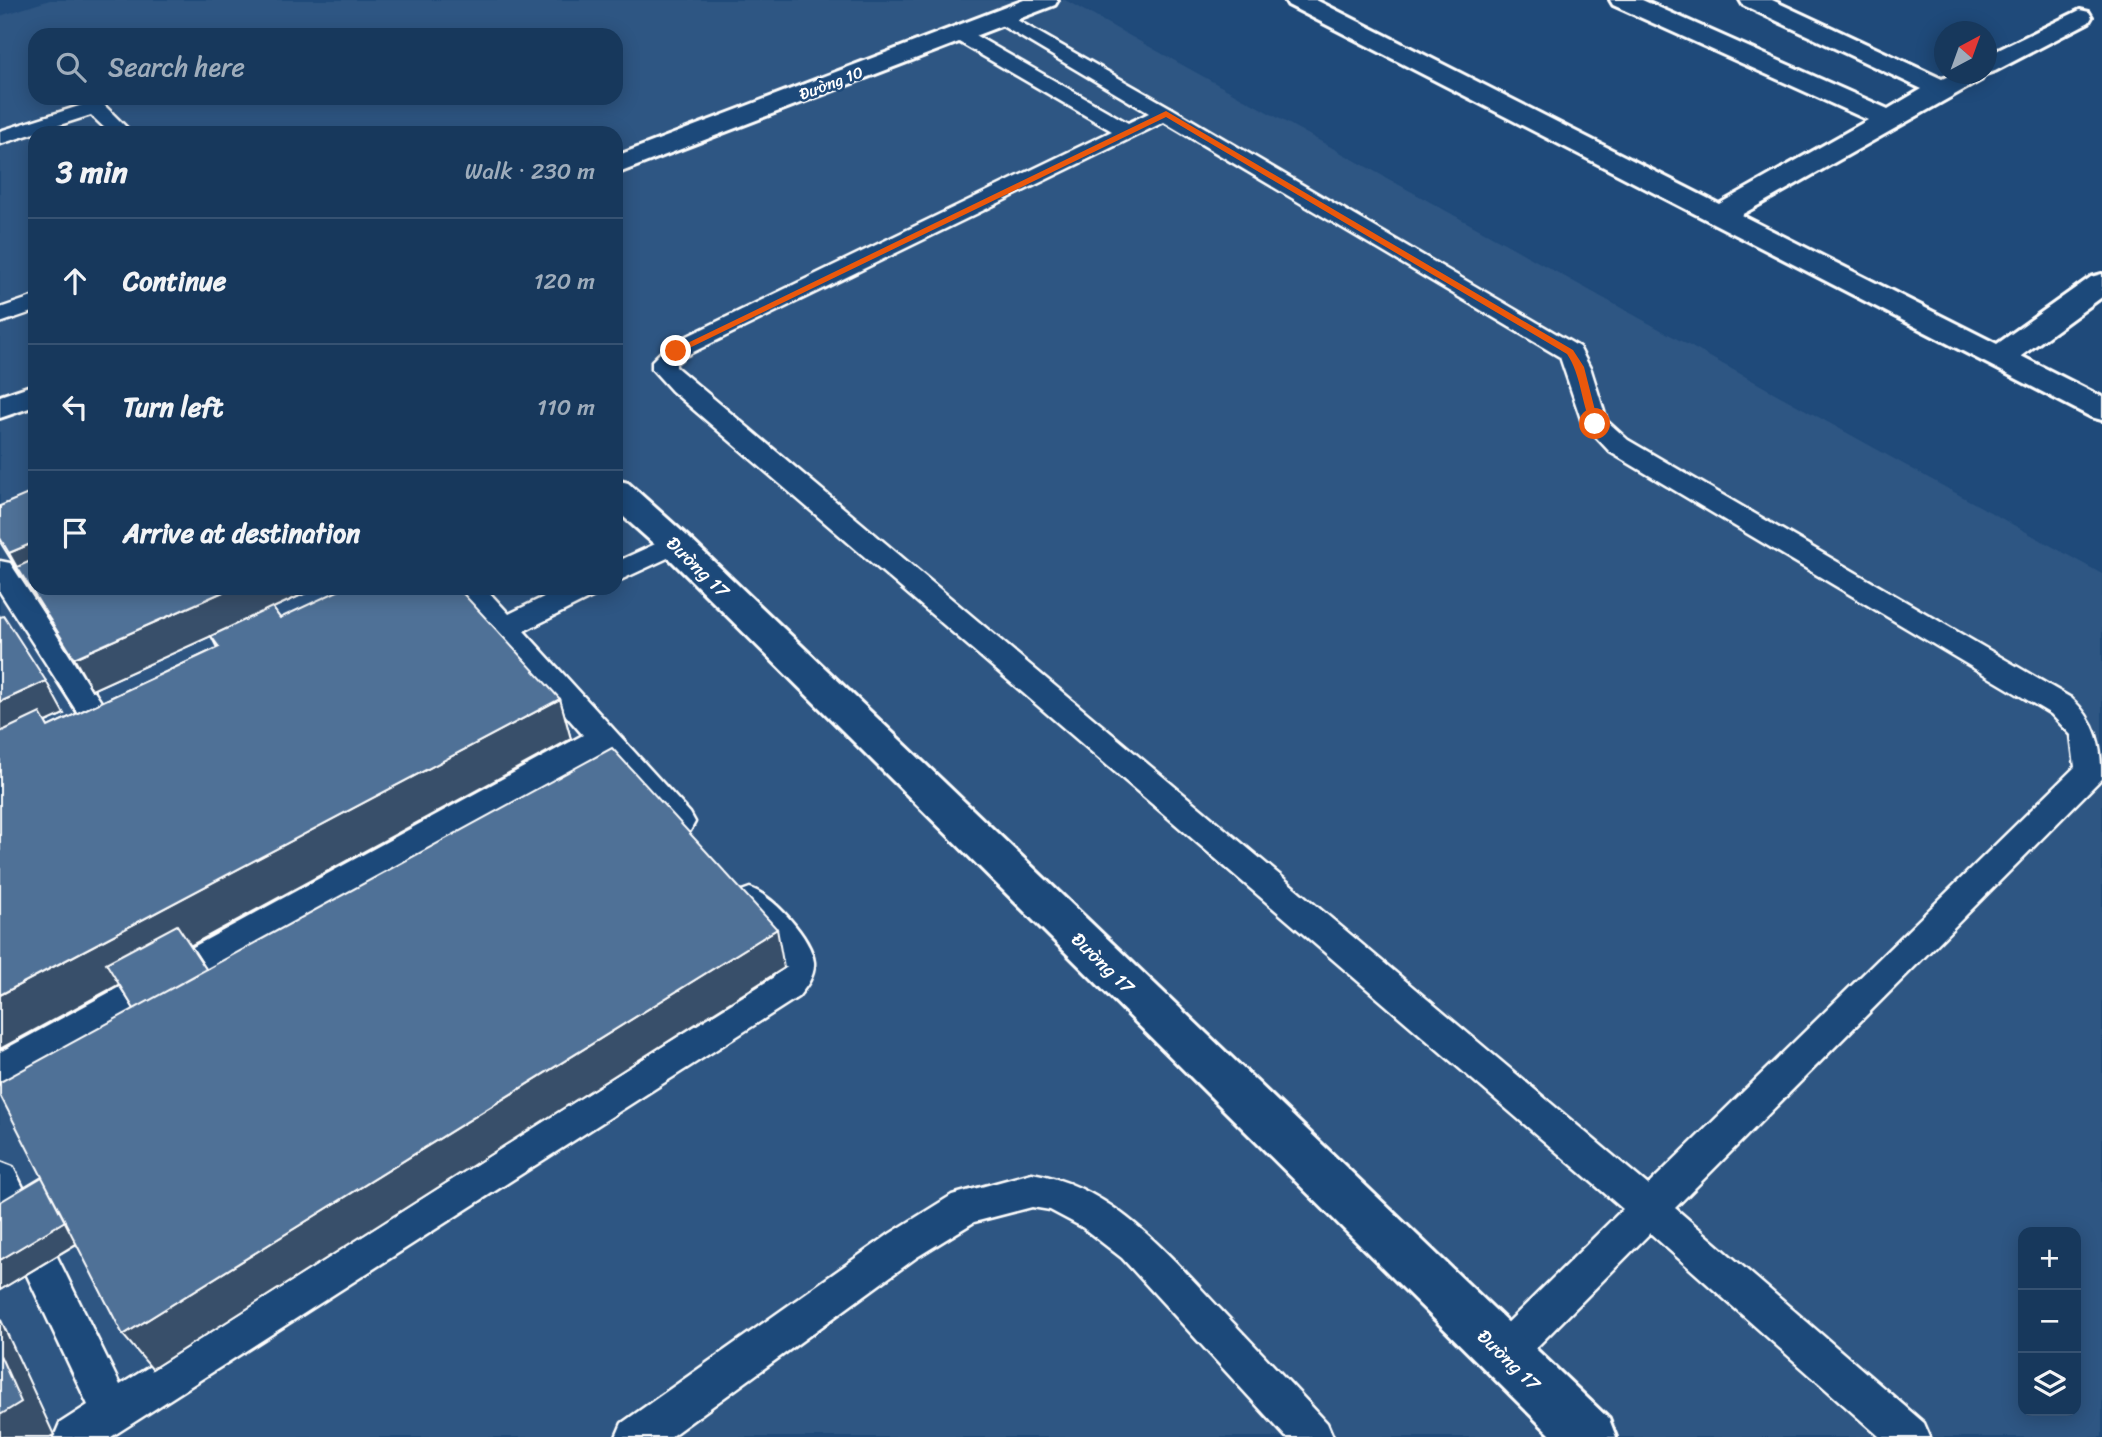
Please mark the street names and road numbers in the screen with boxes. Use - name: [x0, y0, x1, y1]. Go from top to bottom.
- street label: Đường 10: [795, 57, 867, 109]
- street label: Đường 17: [658, 528, 738, 607]
- street label: Đường 17: [1063, 924, 1143, 1003]
- street label: Đường 17: [1469, 1321, 1549, 1400]

